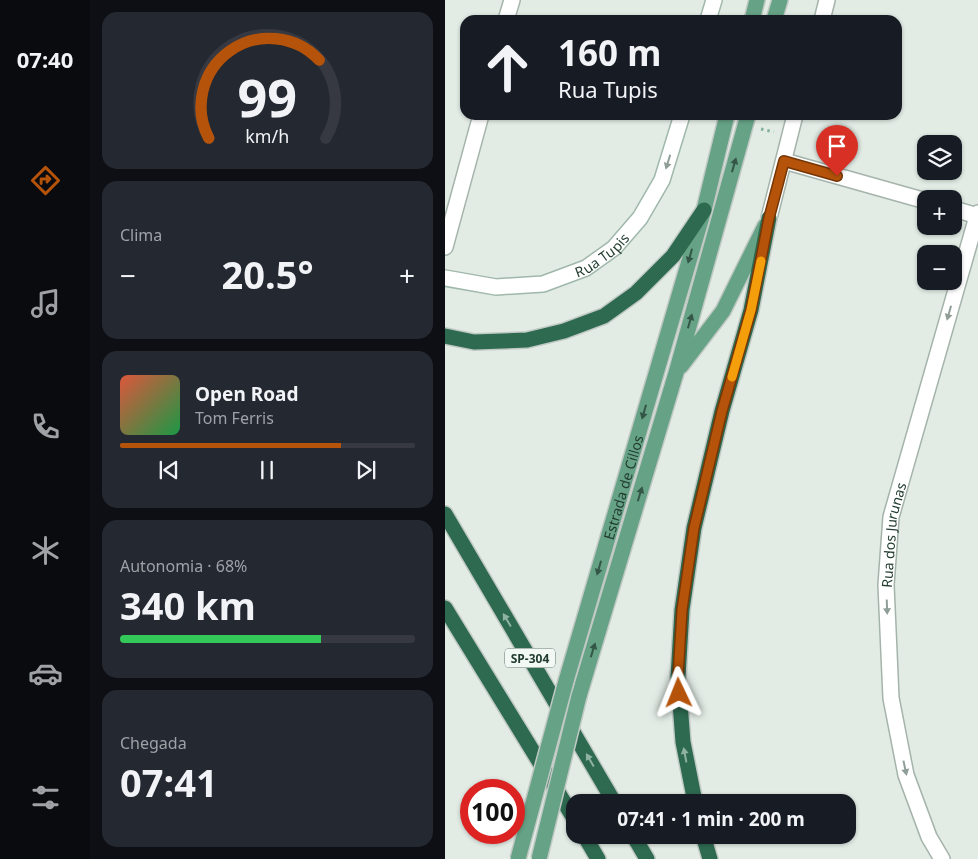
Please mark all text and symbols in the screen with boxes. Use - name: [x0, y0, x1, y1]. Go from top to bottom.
- text: 160 m: [558, 29, 661, 76]
- icon: ahead: [475, 35, 540, 100]
- text: 07:40: [17, 44, 73, 74]
- text: 99: [238, 61, 297, 132]
- text: Rua Tupis: [558, 74, 658, 104]
- text: km/h: [246, 124, 289, 148]
- pin: [816, 125, 858, 176]
- icon: arrive: [823, 132, 851, 160]
- map controls: [917, 135, 962, 290]
- button: layers: [917, 135, 962, 180]
- one-way arrow: [663, 154, 671, 169]
- one-way arrow: [730, 157, 738, 172]
- icon: directions: [28, 163, 63, 198]
- button: +: [917, 190, 962, 235]
- text: Clima: [120, 224, 162, 246]
- street label: Rua Tupis: [572, 228, 633, 281]
- button: −: [917, 245, 962, 290]
- text: 20.5°: [222, 248, 314, 300]
- one-way arrow: [686, 249, 694, 264]
- text: −: [120, 256, 136, 294]
- text: +: [399, 256, 415, 294]
- icon: music: [28, 286, 63, 321]
- one-way arrow: [945, 305, 953, 320]
- one-way arrow: [687, 314, 695, 329]
- text: Open Road: [195, 381, 298, 407]
- one-way arrow: [640, 405, 648, 420]
- text: Tom Ferris: [195, 407, 274, 429]
- icon: phone: [28, 409, 63, 444]
- street label: Estrada de Cillos: [598, 432, 647, 542]
- icon: previous: [155, 456, 183, 484]
- icon: pause: [253, 456, 281, 484]
- icon: next: [352, 456, 380, 484]
- street label: Rua dos Jurunas: [876, 480, 910, 588]
- one-way arrow: [636, 486, 644, 501]
- icon: climate: [28, 533, 63, 568]
- text: Autonomia · 68%: [120, 555, 247, 577]
- one-way arrow: [594, 561, 602, 576]
- text: 340 km: [120, 579, 256, 631]
- one-way arrow: [883, 599, 891, 615]
- one-way arrow: [503, 614, 512, 627]
- one-way arrow: [590, 642, 598, 657]
- road number: SP-304: [505, 648, 555, 668]
- icon: car: [28, 656, 63, 691]
- position arrow: [652, 666, 704, 718]
- text: Chegada: [120, 732, 187, 754]
- one-way arrow: [681, 747, 689, 762]
- one-way arrow: [585, 754, 594, 767]
- text: 07:41: [120, 756, 218, 808]
- one-way arrow: [901, 760, 909, 775]
- speed limit sign: 100: [460, 779, 525, 844]
- icon: filters: [28, 780, 63, 815]
- text: 07:41 · 1 min · 200 m: [617, 806, 805, 832]

